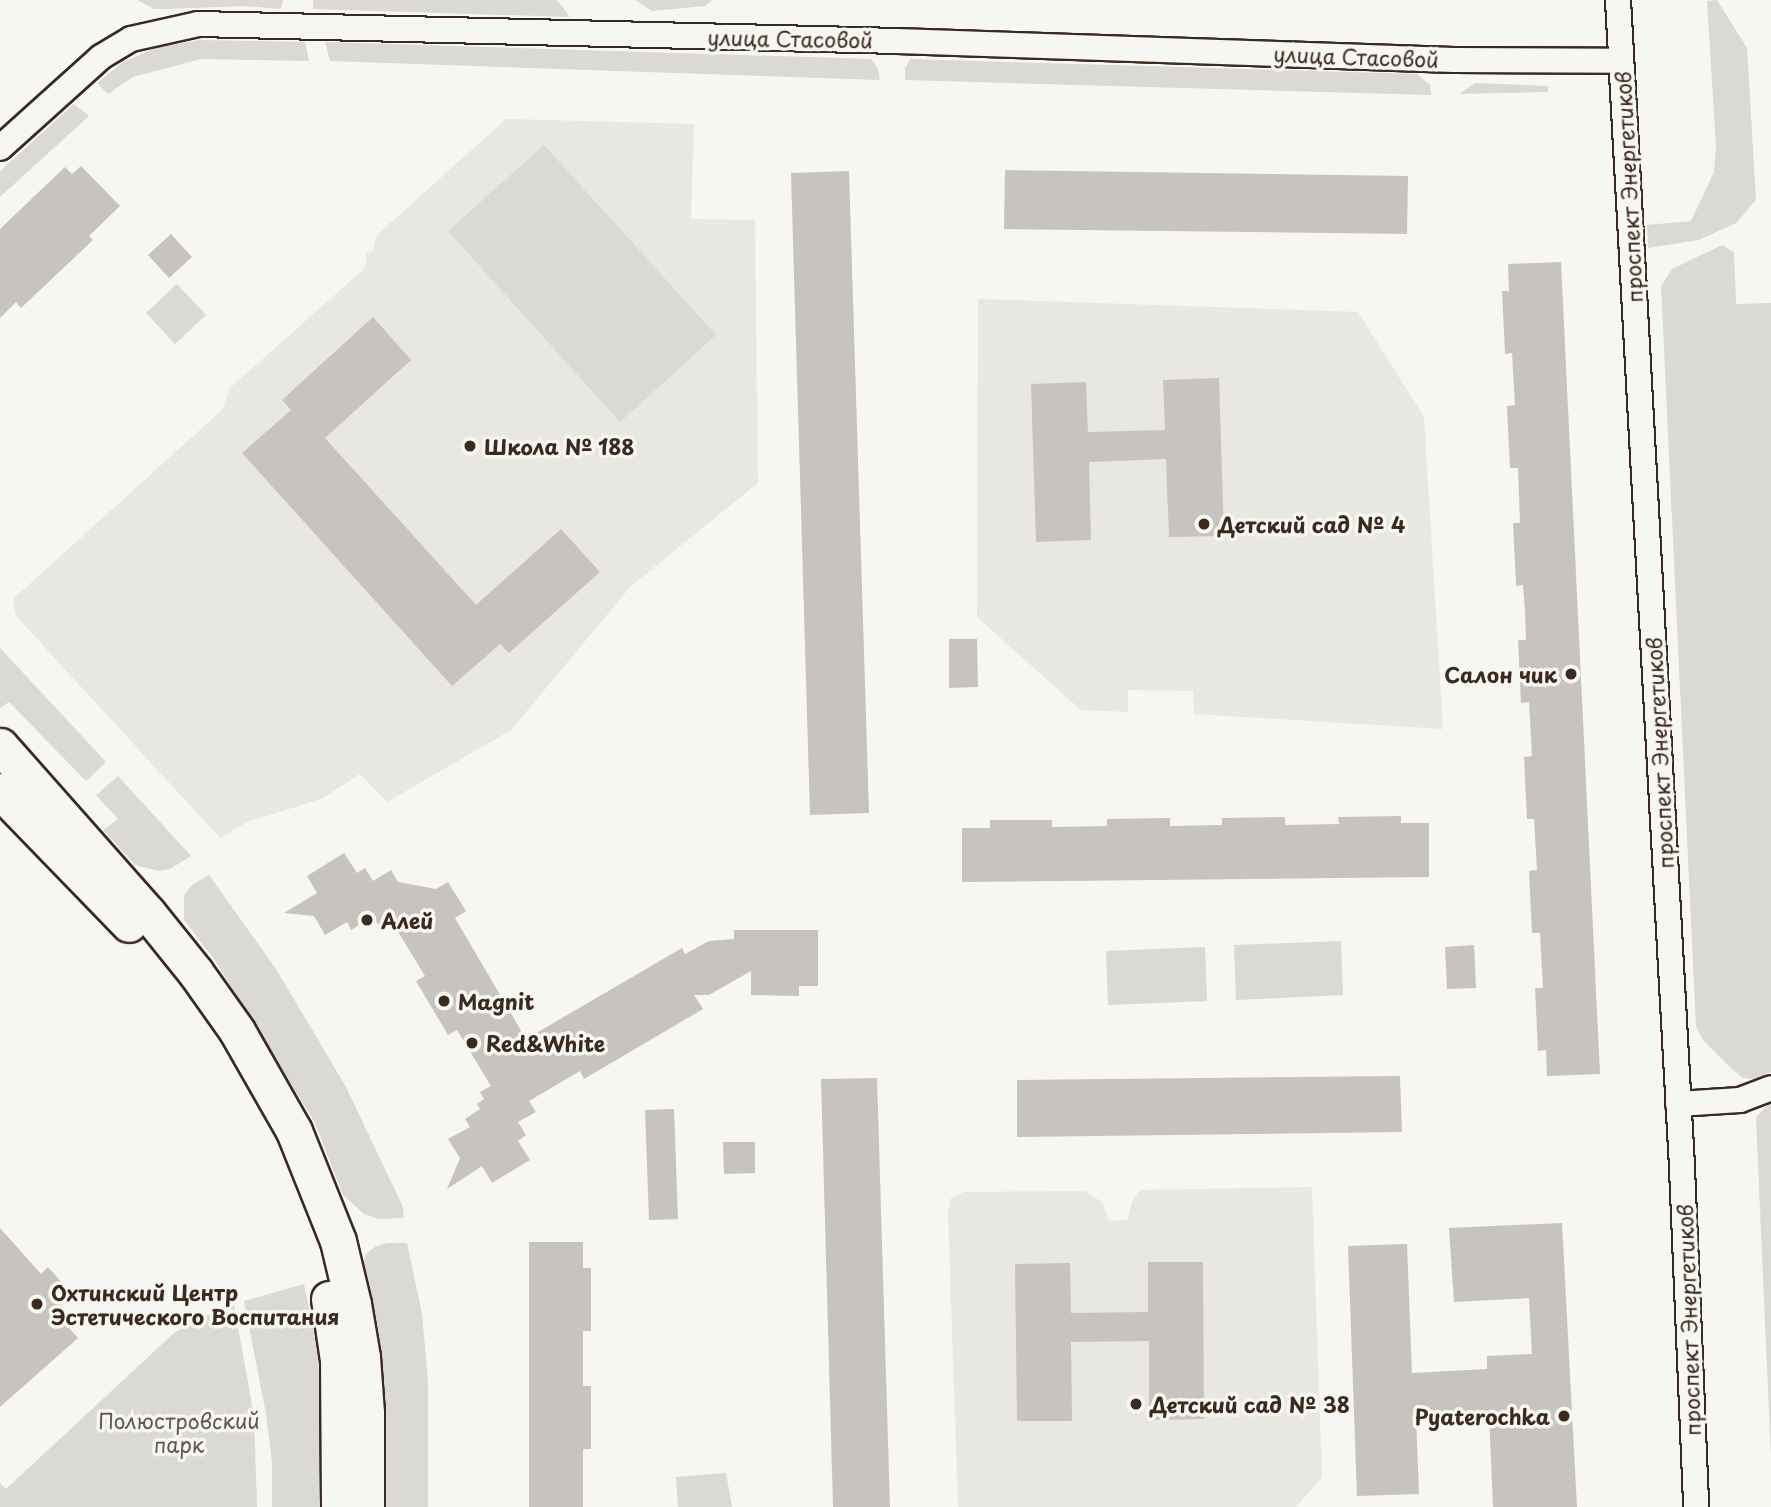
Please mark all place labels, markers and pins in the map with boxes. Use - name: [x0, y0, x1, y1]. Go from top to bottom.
- place label: Школа № 188: [484, 433, 636, 459]
- marker: Школа № 188: [462, 438, 478, 454]
- place label: Детский сад № 4: [1218, 511, 1406, 537]
- marker: Детский сад № 4: [1196, 516, 1212, 532]
- place label: Салон чик: [1445, 661, 1557, 687]
- marker: Салон чик: [1563, 666, 1579, 682]
- place label: Алей: [381, 907, 434, 933]
- marker: Алей: [359, 912, 375, 928]
- place label: Magnit: [458, 988, 534, 1014]
- marker: Magnit: [436, 993, 452, 1009]
- place label: Red&White: [486, 1030, 605, 1056]
- marker: Red&White: [464, 1035, 480, 1051]
- place label: Охтинский Центр Эстетического Воспитания: [51, 1279, 340, 1329]
- marker: Охтинский Центр Эстетического Воспитания: [29, 1296, 45, 1312]
- place label: Детский сад № 38: [1150, 1391, 1351, 1417]
- marker: Детский сад № 38: [1128, 1396, 1144, 1412]
- place label: Pyaterochka: [1415, 1403, 1550, 1429]
- marker: Pyaterochka: [1556, 1408, 1572, 1424]

